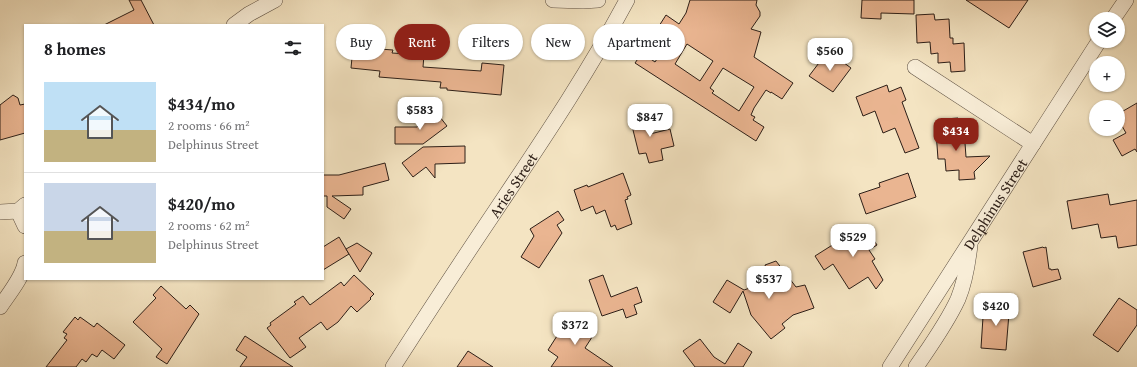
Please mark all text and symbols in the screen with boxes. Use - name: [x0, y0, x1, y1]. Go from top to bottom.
- map controls: [1089, 12, 1125, 136]
- button: layers: [1089, 12, 1125, 48]
- chip: Buy: [336, 24, 386, 60]
- chip: Rent: [394, 24, 450, 60]
- chip: Filters: [458, 24, 523, 60]
- chip: New: [531, 24, 585, 60]
- chip: Apartment: [593, 24, 685, 60]
- text: 8 homes: [44, 36, 106, 61]
- icon: filters: [282, 37, 304, 59]
- pin: $560: [806, 38, 854, 72]
- text: $560: [817, 41, 843, 60]
- button: +: [1089, 56, 1125, 92]
- text: $434/mo: [168, 91, 235, 116]
- pin: $583: [396, 97, 444, 131]
- icon: home: [76, 98, 124, 146]
- text: $583: [407, 100, 433, 119]
- button: −: [1089, 100, 1125, 136]
- pin: $847: [626, 104, 674, 138]
- text: $847: [637, 107, 663, 126]
- text: 2 rooms · 66 m²: [168, 116, 250, 135]
- pin: $434: [932, 118, 980, 152]
- text: $434: [943, 121, 969, 140]
- text: Delphinus Street: [168, 135, 259, 154]
- street label: Aries Street: [484, 148, 542, 221]
- street label: Delphinus Street: [958, 153, 1032, 254]
- text: $420/mo: [168, 191, 235, 216]
- icon: home: [76, 199, 124, 247]
- text: 2 rooms · 62 m²: [168, 216, 250, 235]
- pin: $529: [829, 224, 877, 258]
- text: $529: [840, 227, 866, 246]
- text: Delphinus Street: [168, 235, 259, 254]
- pin: $537: [745, 266, 793, 300]
- text: $537: [756, 269, 782, 288]
- pin: $420: [972, 293, 1020, 327]
- text: $420: [983, 296, 1009, 315]
- pin: $372: [551, 312, 599, 346]
- text: $372: [562, 315, 588, 334]

